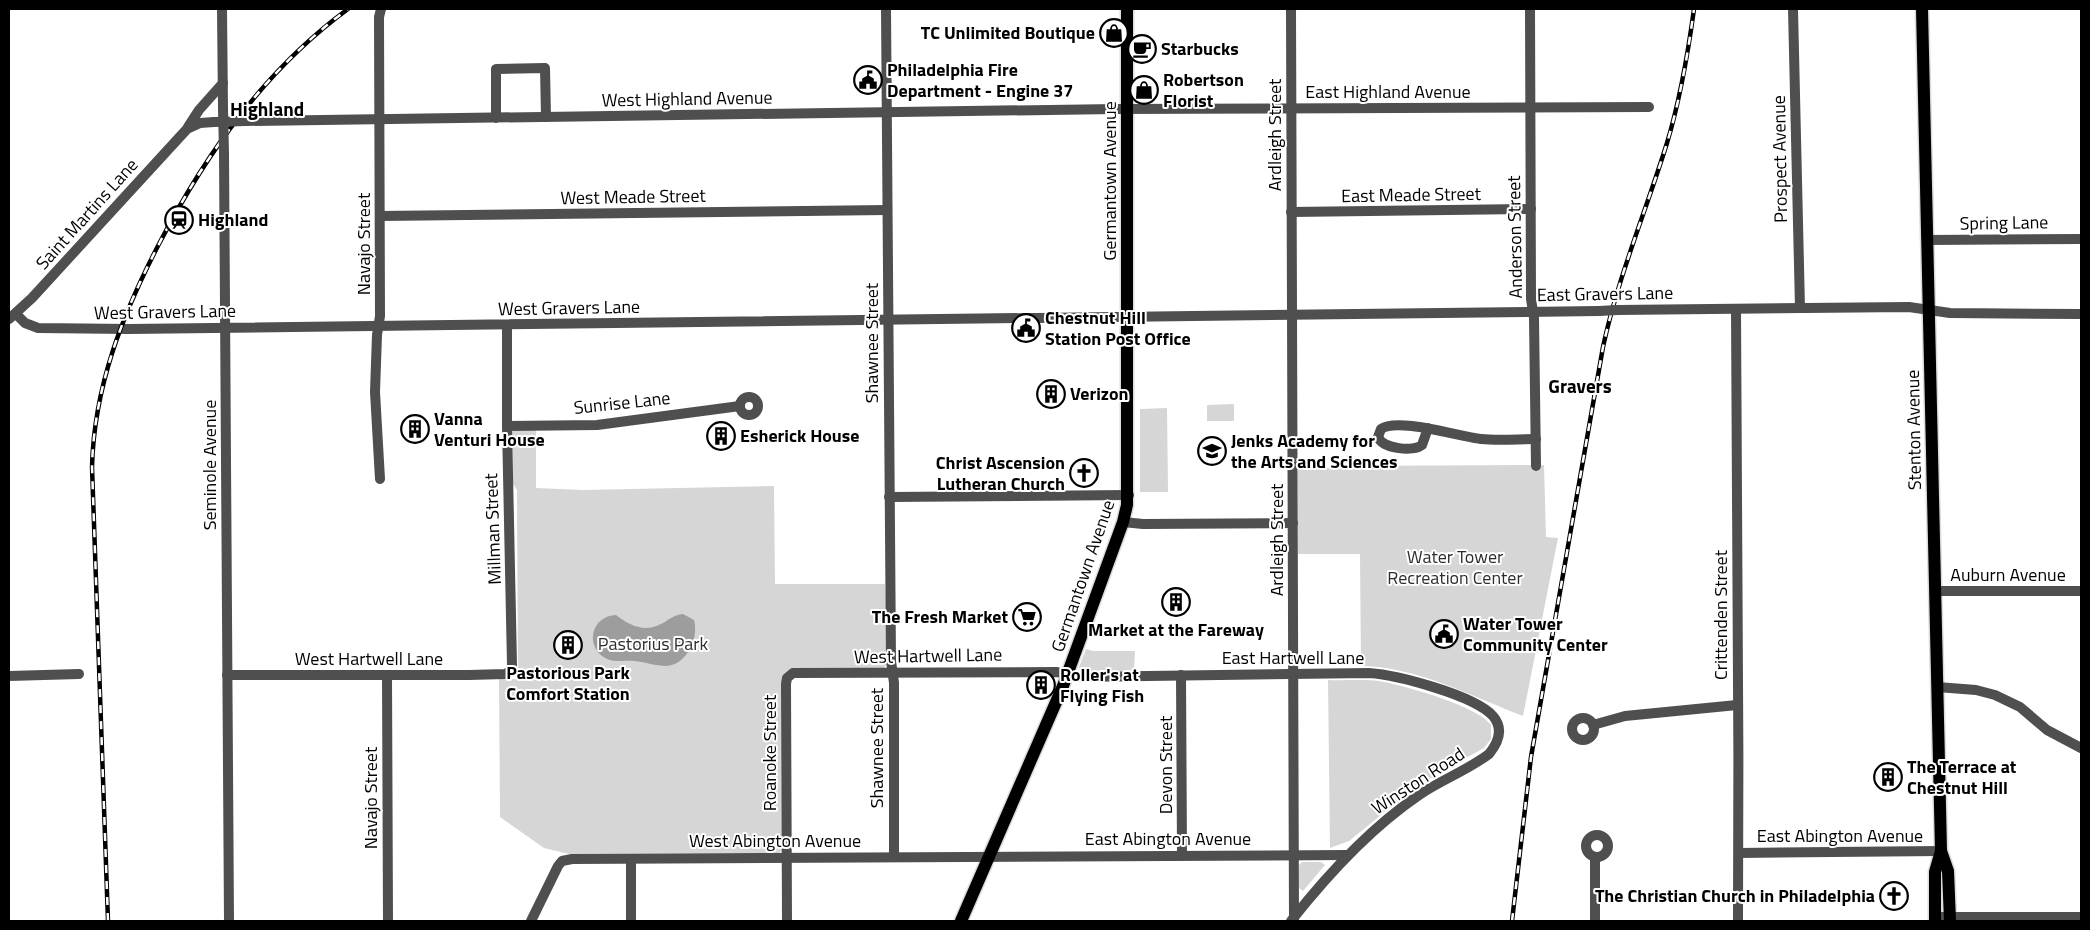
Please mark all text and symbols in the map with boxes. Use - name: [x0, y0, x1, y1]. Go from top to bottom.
- shop icon: TC Unlimited Boutique: [1099, 18, 1129, 48]
- place label: TC Unlimited Boutique: [921, 19, 1095, 46]
- cafe icon: Starbucks: [1127, 34, 1157, 64]
- place label: Starbucks: [1161, 35, 1239, 62]
- place label: Philadelphia Fire Department - Engine 37: [887, 56, 1073, 104]
- public building icon: Philadelphia Fire Department - Engine 37: [853, 65, 883, 95]
- place label: Robertson Florist: [1163, 66, 1244, 114]
- shop icon: Robertson Florist: [1129, 75, 1159, 105]
- street label: Ardleigh Street: [1261, 78, 1288, 191]
- street label: East Highland Avenue: [1305, 78, 1471, 105]
- street label: West Highland Avenue: [601, 84, 773, 113]
- district label: Highland: [230, 94, 304, 123]
- street label: Prospect Avenue: [1765, 95, 1794, 223]
- street label: Germantown Avenue: [1096, 101, 1123, 261]
- street label: Saint Martins Lane: [29, 152, 144, 275]
- street label: Anderson Street: [1500, 175, 1529, 299]
- street label: East Meade Street: [1341, 180, 1482, 209]
- street label: West Meade Street: [560, 182, 707, 211]
- street label: Navajo Street: [350, 192, 377, 295]
- station icon: Highland: [164, 205, 194, 235]
- place label: Highland: [198, 206, 268, 233]
- street label: Spring Lane: [1959, 208, 2049, 237]
- street label: East Gravers Lane: [1537, 279, 1673, 308]
- street label: Shawnee Street: [858, 282, 885, 403]
- street label: West Gravers Lane: [498, 293, 640, 322]
- street label: West Gravers Lane: [94, 297, 236, 326]
- place label: Chestnut Hill Station Post Office: [1045, 304, 1191, 352]
- public building icon: Chestnut Hill Station Post Office: [1011, 313, 1041, 343]
- street label: Stenton Avenue: [1899, 370, 1928, 490]
- district label: Gravers: [1548, 371, 1612, 400]
- building icon: Verizon: [1036, 379, 1066, 409]
- place label: Verizon: [1070, 380, 1129, 407]
- street label: Sunrise Lane: [572, 384, 672, 421]
- street label: Seminole Avenue: [196, 400, 223, 530]
- place label: Vanna Venturi House: [434, 405, 545, 453]
- building icon: Vanna Venturi House: [400, 414, 430, 444]
- building icon: Esherick House: [706, 421, 736, 451]
- place label: Esherick House: [740, 422, 859, 449]
- place label: Jenks Academy for the Arts and Sciences: [1231, 427, 1397, 475]
- school or university icon: Jenks Academy for the Arts and Sciences: [1197, 436, 1227, 466]
- place label: Christ Ascension Lutheran Church: [936, 449, 1065, 497]
- church icon: Christ Ascension Lutheran Church: [1069, 458, 1099, 488]
- street label: Millman Street: [477, 472, 508, 585]
- street label: Ardleigh Street: [1263, 483, 1290, 596]
- street label: Germantown Avenue: [1044, 496, 1121, 656]
- park label: Water Tower Recreation Center: [1387, 543, 1523, 591]
- street label: Crittenden Street: [1707, 549, 1734, 680]
- street label: Auburn Avenue: [1950, 561, 2066, 588]
- building icon: Market at the Fareway: [1161, 587, 1191, 617]
- supermarket icon: The Fresh Market: [1012, 602, 1042, 632]
- place label: The Fresh Market: [872, 603, 1008, 630]
- place label: Water Tower Community Center: [1463, 610, 1608, 658]
- place label: Market at the Fareway: [1088, 616, 1264, 643]
- public building icon: Water Tower Community Center: [1429, 619, 1459, 649]
- building icon: Pastorious Park Comfort Station: [553, 630, 583, 660]
- park label: Pastorius Park: [598, 630, 709, 657]
- street label: West Hartwell Lane: [854, 641, 1002, 670]
- street label: East Hartwell Lane: [1222, 644, 1364, 671]
- street label: West Hartwell Lane: [295, 645, 443, 672]
- place label: Pastorious Park Comfort Station: [506, 659, 630, 707]
- place label: Roller's at Flying Fish: [1060, 661, 1144, 709]
- building icon: Roller's at Flying Fish: [1026, 670, 1056, 700]
- street label: Shawnee Street: [863, 687, 890, 808]
- street label: Roanoke Street: [756, 694, 783, 811]
- street label: Devon Street: [1152, 715, 1179, 814]
- street label: Winston Road: [1366, 740, 1470, 821]
- street label: Navajo Street: [357, 746, 384, 849]
- place label: The Terrace at Chestnut Hill: [1907, 753, 2017, 801]
- building icon: The Terrace at Chestnut Hill: [1873, 762, 1903, 792]
- street label: East Abington Avenue: [1757, 822, 1923, 849]
- street label: East Abington Avenue: [1085, 825, 1251, 852]
- street label: West Abington Avenue: [689, 827, 861, 854]
- church icon: The Christian Church in Philadelphia: [1879, 881, 1909, 911]
- place label: The Christian Church in Philadelphia: [1595, 882, 1875, 909]

